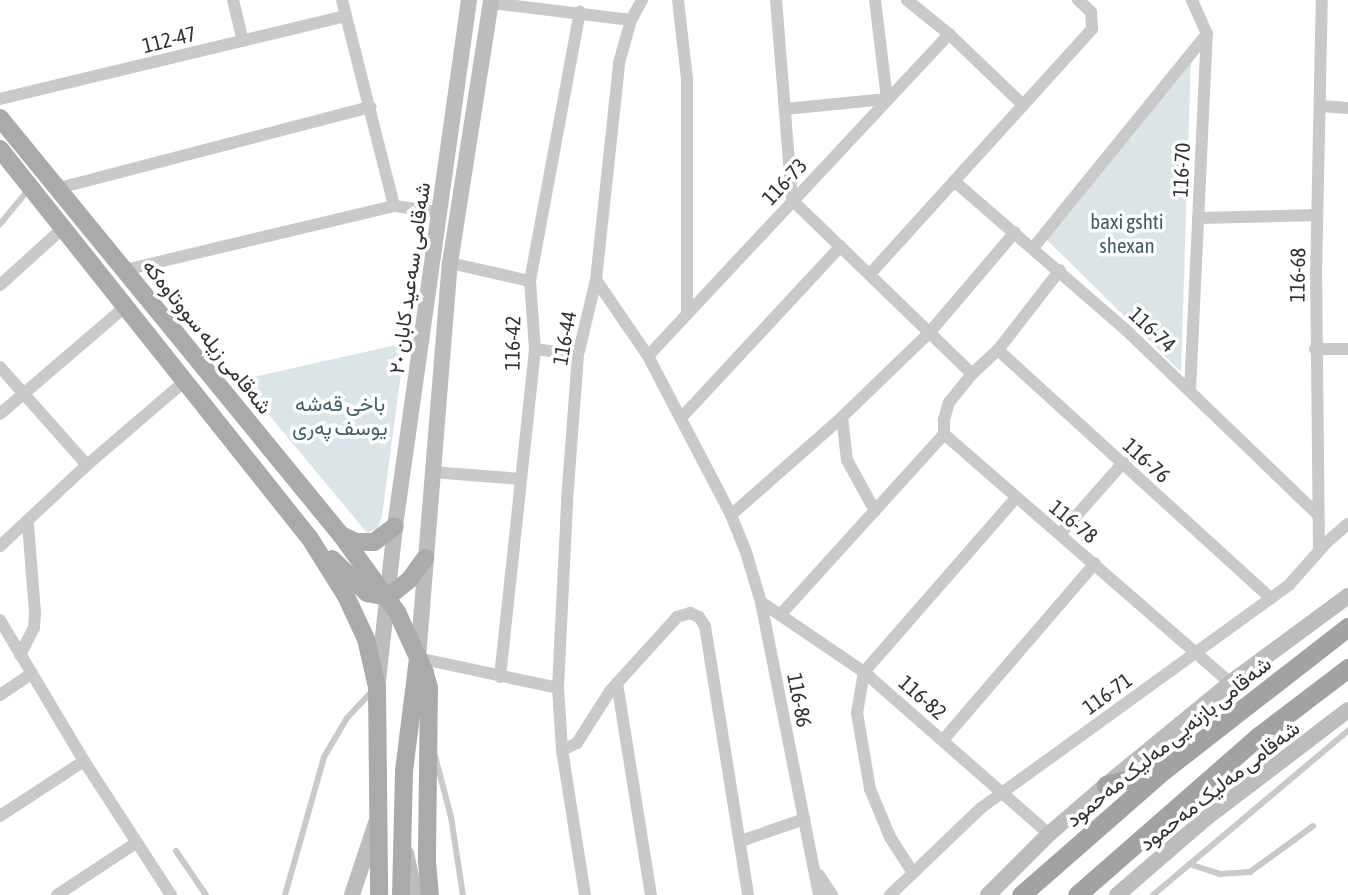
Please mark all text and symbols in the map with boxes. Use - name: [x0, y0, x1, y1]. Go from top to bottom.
- street label: 112-47: [139, 20, 199, 58]
- street label: 116-70: [1167, 142, 1195, 198]
- street label: 116-73: [756, 152, 812, 210]
- street label: شەقامی سەعید کابان ٢٠: [383, 181, 435, 375]
- park label: baxi gshti shexan: [1090, 208, 1164, 258]
- street label: 116-68: [1284, 247, 1310, 303]
- street label: شەقامی زیلە سووتاوەکە: [138, 254, 278, 418]
- street label: 116-74: [1124, 301, 1182, 357]
- street label: 116-44: [547, 309, 581, 367]
- street label: 116-42: [499, 315, 525, 371]
- park label: باخی قەشە یوسف پەری: [292, 390, 388, 440]
- street label: 116-76: [1118, 432, 1176, 488]
- street label: 116-78: [1045, 494, 1103, 548]
- street label: شەقامی بازنەیی مەلیک مەحمود: [1060, 650, 1276, 832]
- street label: 116-71: [1078, 667, 1136, 719]
- street label: 116-82: [894, 670, 952, 724]
- street label: 116-86: [782, 671, 818, 729]
- street label: شەقامی مەلیک مەحمود: [1134, 715, 1304, 855]

